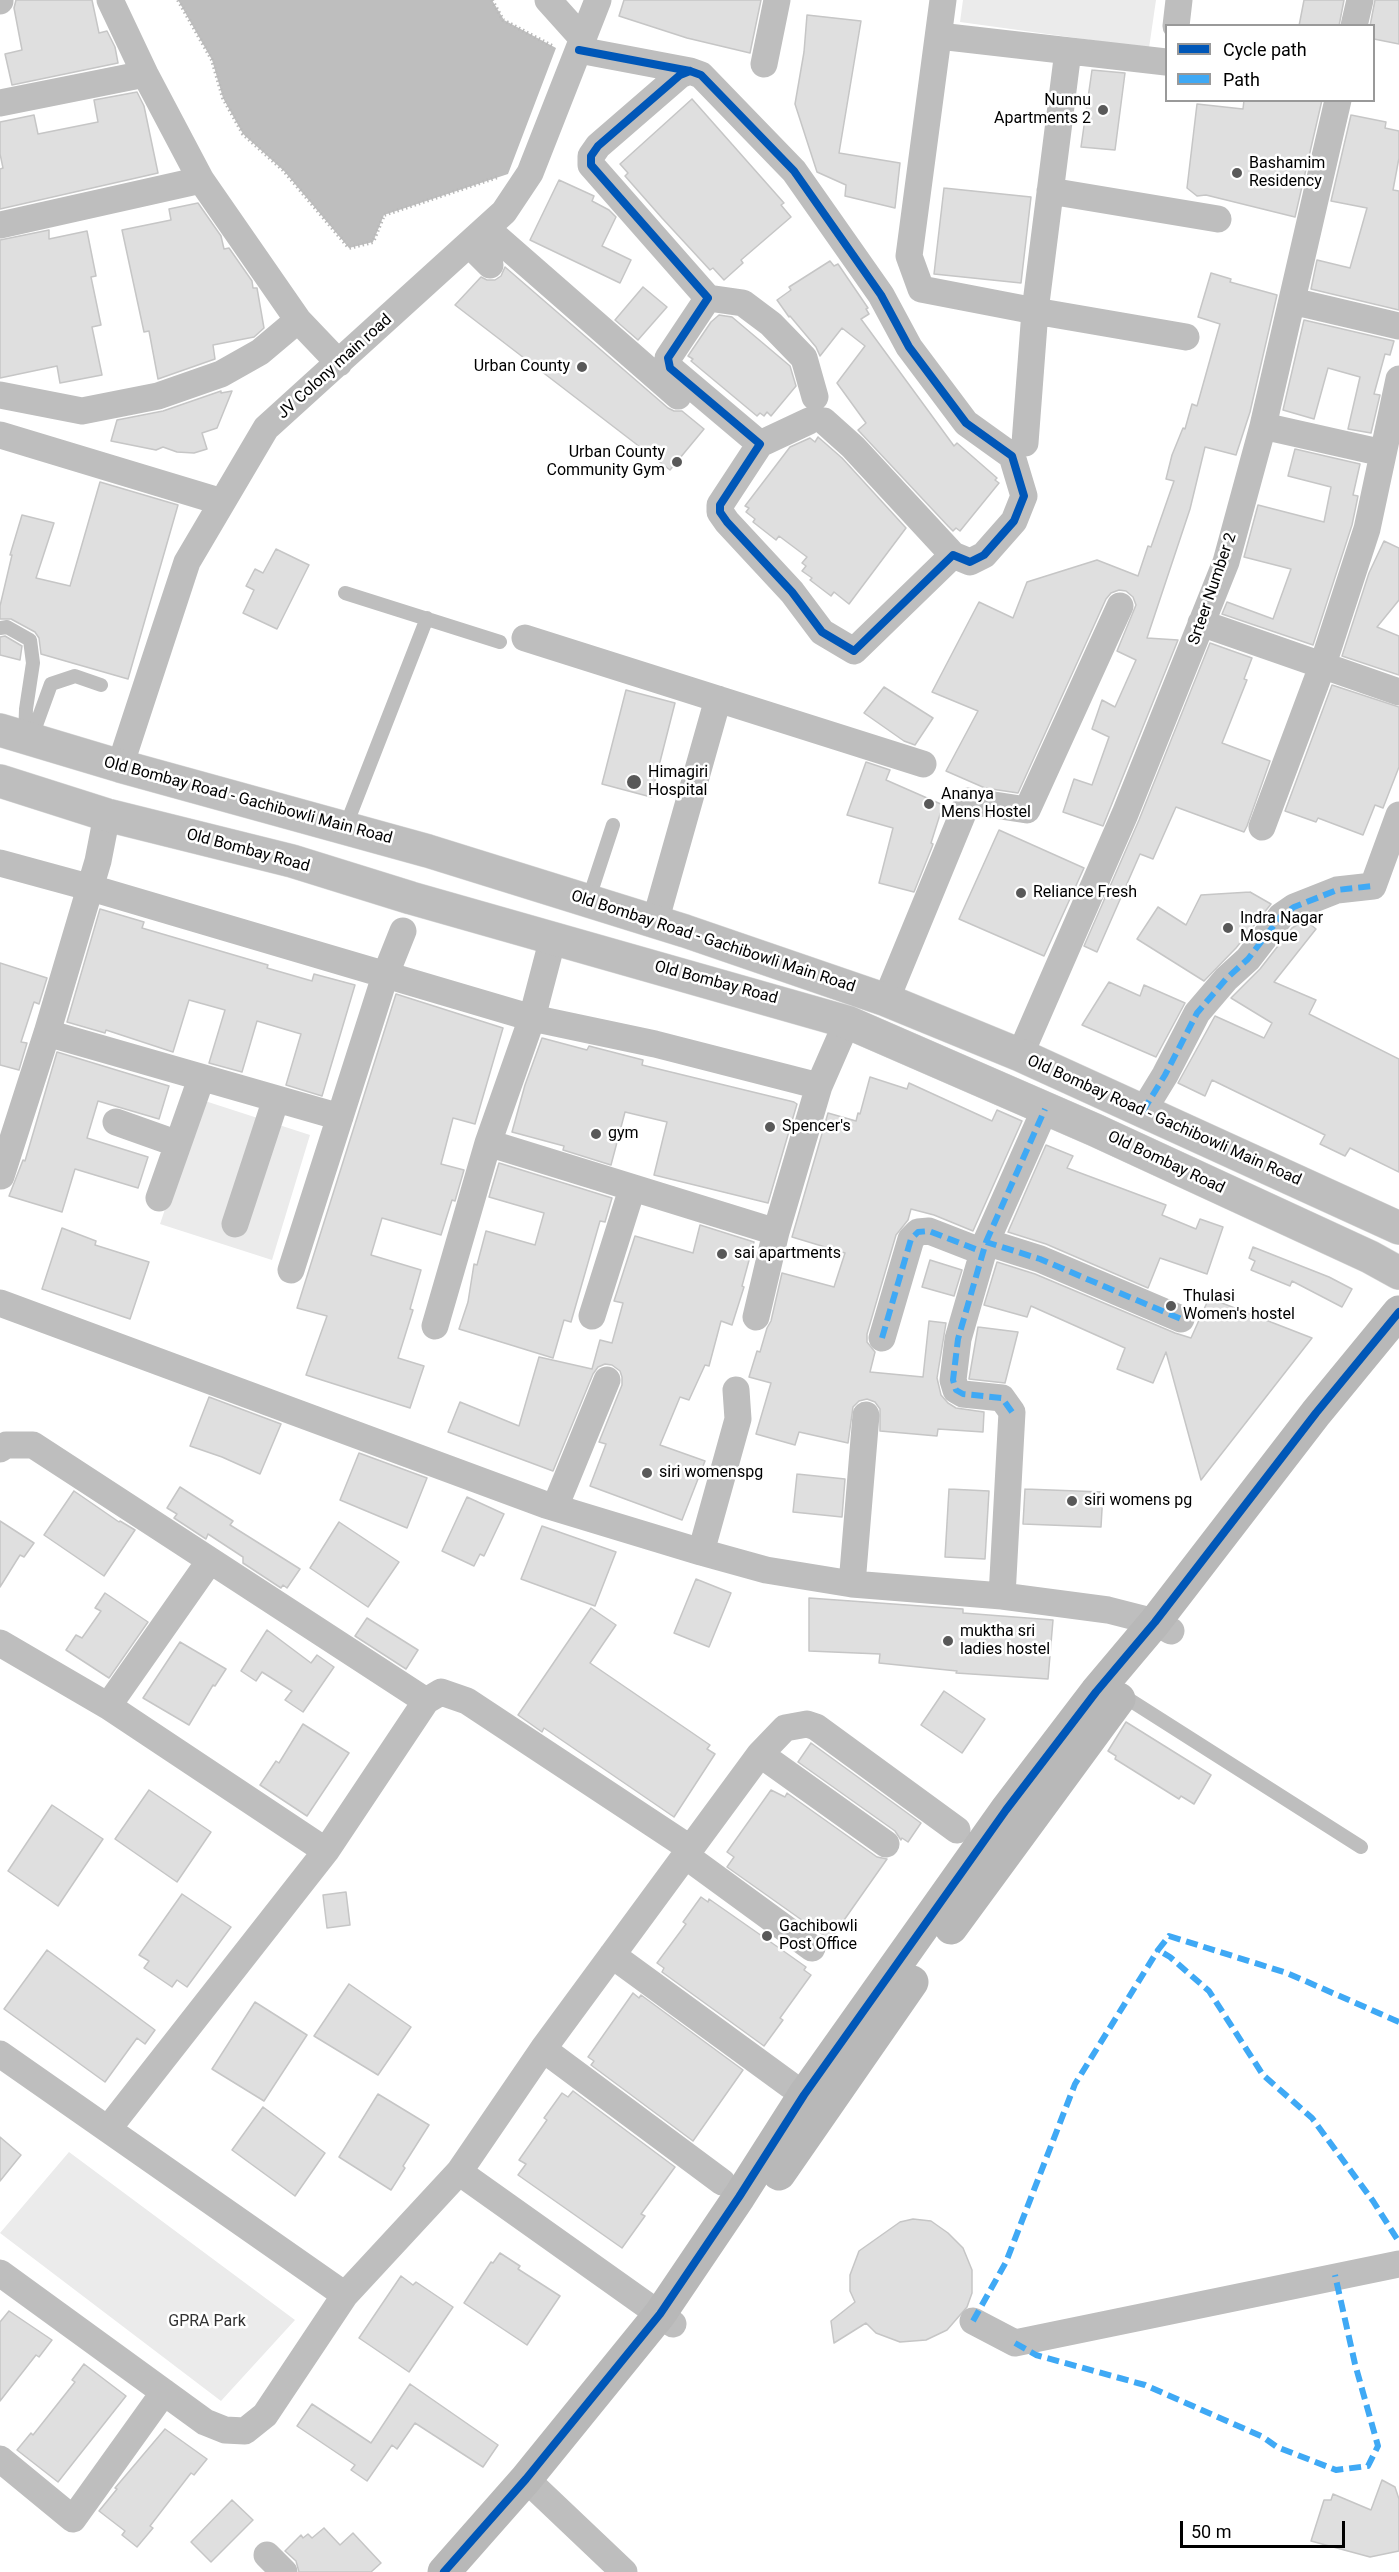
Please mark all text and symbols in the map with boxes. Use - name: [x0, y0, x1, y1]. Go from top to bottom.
- legend: [1165, 24, 1375, 102]
- text: Cycle path: [1223, 39, 1307, 60]
- text: Path: [1223, 69, 1260, 90]
- place label: Nunnu Apartments 2: [994, 91, 1091, 129]
- marker: Nunnu Apartments 2: [1096, 103, 1110, 117]
- place label: Bashamim Residency: [1249, 154, 1325, 192]
- marker: Bashamim Residency: [1230, 166, 1244, 180]
- street label: JV Colony main road: [274, 311, 396, 423]
- place label: Urban County: [474, 357, 570, 377]
- marker: Urban County: [575, 360, 589, 374]
- place label: Urban County Community Gym: [547, 443, 665, 481]
- marker: Urban County Community Gym: [670, 455, 684, 469]
- street label: Srteer Number 2: [1185, 531, 1241, 647]
- street label: Old Bombay Road - Gachibowli Main Road: [102, 753, 394, 849]
- place label: Himagiri Hospital: [648, 763, 708, 801]
- marker: Himagiri Hospital: [625, 773, 643, 791]
- place label: Ananya Mens Hostel: [941, 785, 1031, 823]
- marker: Ananya Mens Hostel: [922, 797, 936, 811]
- street label: Old Bombay Road: [184, 825, 312, 877]
- place label: Reliance Fresh: [1033, 883, 1137, 903]
- marker: Reliance Fresh: [1014, 886, 1028, 900]
- street label: Old Bombay Road - Gachibowli Main Road: [568, 887, 858, 997]
- place label: Indra Nagar Mosque: [1240, 909, 1323, 947]
- marker: Indra Nagar Mosque: [1221, 921, 1235, 935]
- street label: Old Bombay Road: [652, 957, 780, 1009]
- street label: Old Bombay Road - Gachibowli Main Road: [1024, 1052, 1304, 1190]
- place label: Spencer's: [782, 1117, 851, 1137]
- marker: Spencer's: [763, 1120, 777, 1134]
- place label: gym: [608, 1124, 639, 1144]
- marker: gym: [589, 1127, 603, 1141]
- street label: Old Bombay Road: [1104, 1127, 1228, 1199]
- place label: sai apartments: [734, 1244, 841, 1264]
- marker: sai apartments: [715, 1247, 729, 1261]
- place label: Thulasi Women's hostel: [1183, 1287, 1295, 1325]
- marker: Thulasi Women's hostel: [1164, 1299, 1178, 1313]
- place label: siri womenspg: [659, 1463, 763, 1483]
- marker: siri womenspg: [640, 1466, 654, 1480]
- place label: siri womens pg: [1084, 1491, 1192, 1511]
- marker: siri womens pg: [1065, 1494, 1079, 1508]
- place label: muktha sri ladies hostel: [960, 1622, 1050, 1660]
- marker: muktha sri ladies hostel: [941, 1634, 955, 1648]
- place label: Gachibowli Post Office: [779, 1917, 858, 1955]
- marker: Gachibowli Post Office: [760, 1929, 774, 1943]
- park label: GPRA Park: [168, 2312, 246, 2332]
- scale bar: [1183, 2509, 1348, 2547]
- text: 50 m: [1191, 2521, 1231, 2542]

